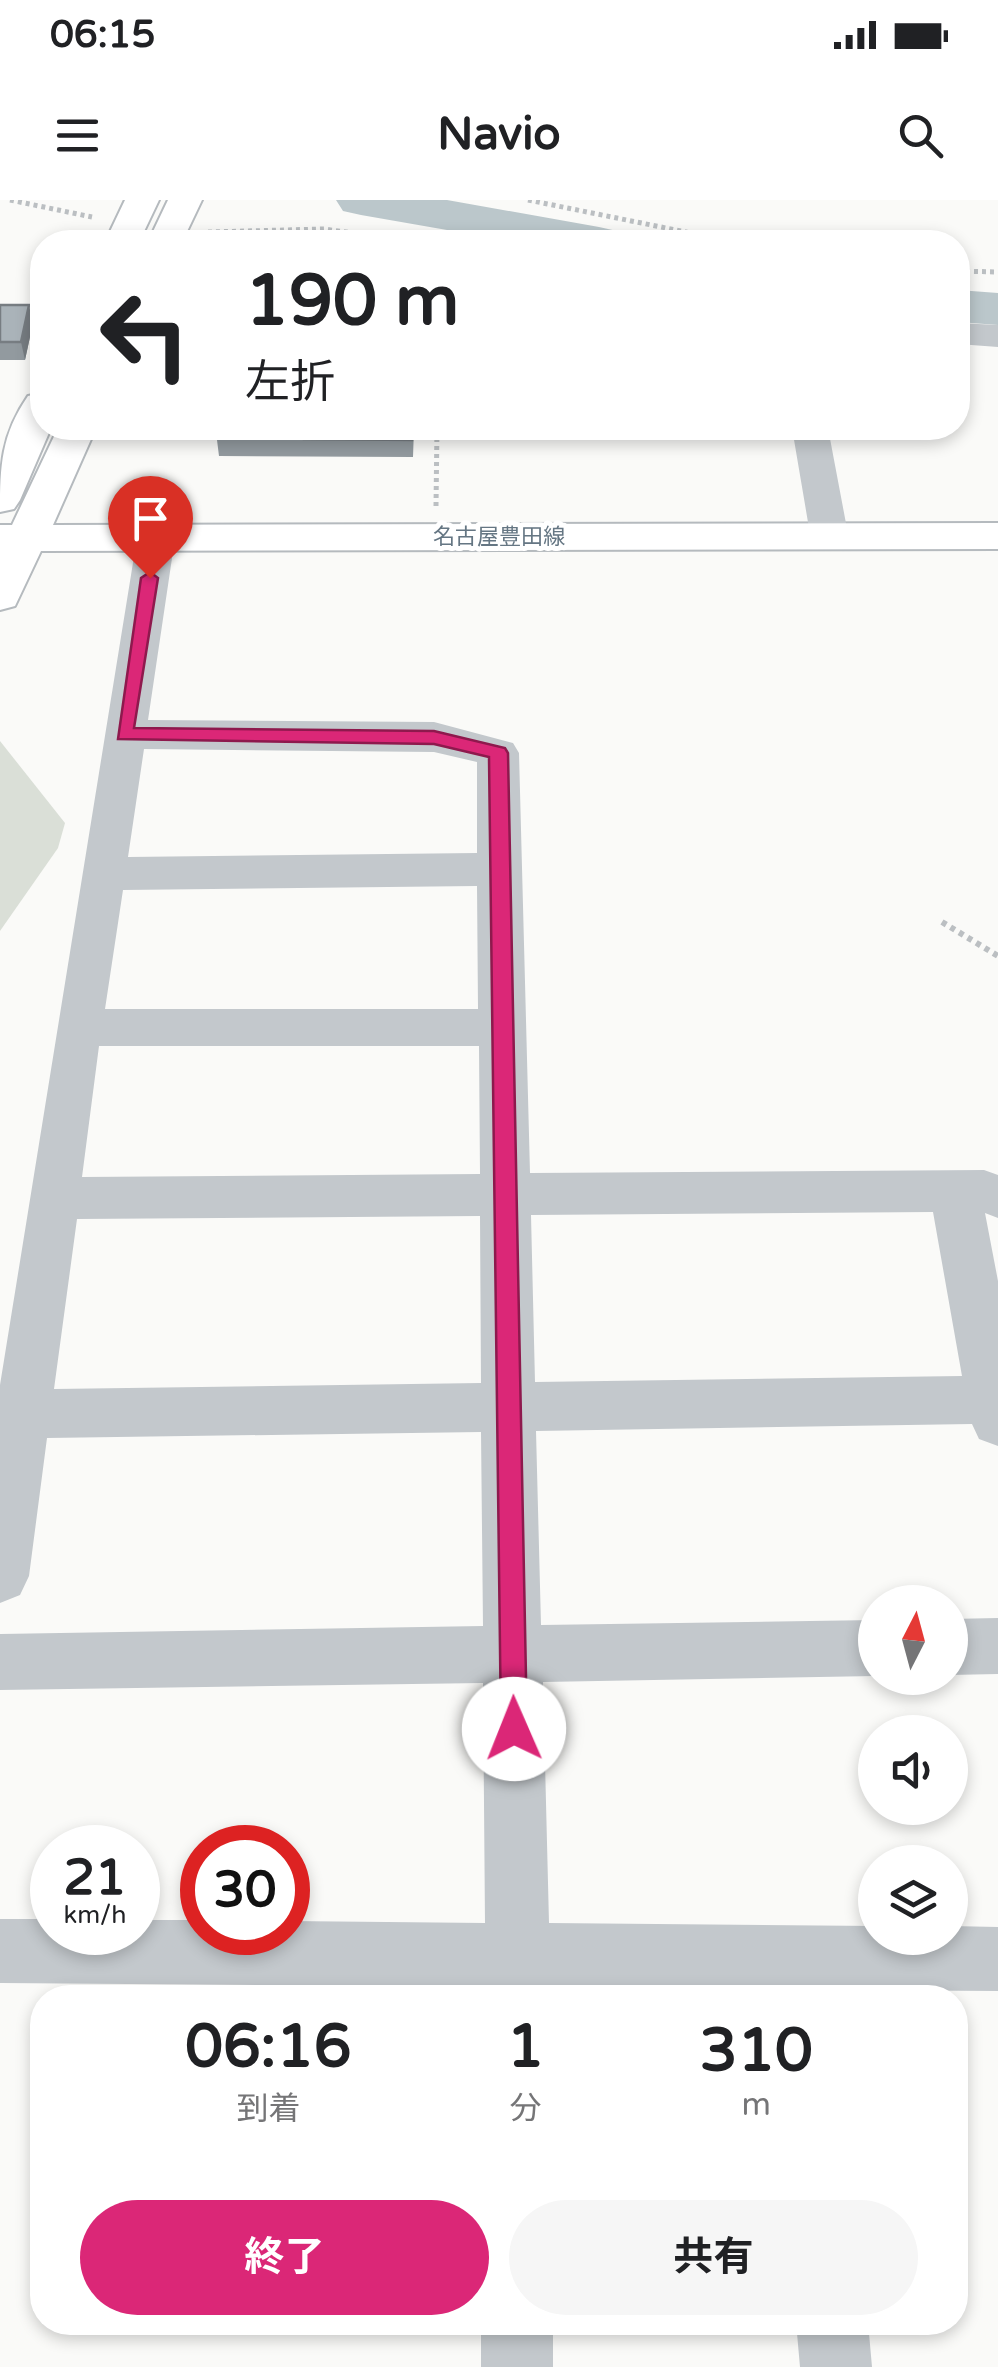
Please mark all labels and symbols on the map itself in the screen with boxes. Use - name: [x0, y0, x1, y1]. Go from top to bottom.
- pin: [108, 476, 193, 579]
- street label: 名古屋豊田線: [433, 524, 565, 550]
- north arrow: [858, 1585, 968, 1695]
- position arrow: [462, 1677, 566, 1781]
- speed limit sign: 30: [180, 1825, 310, 1955]

